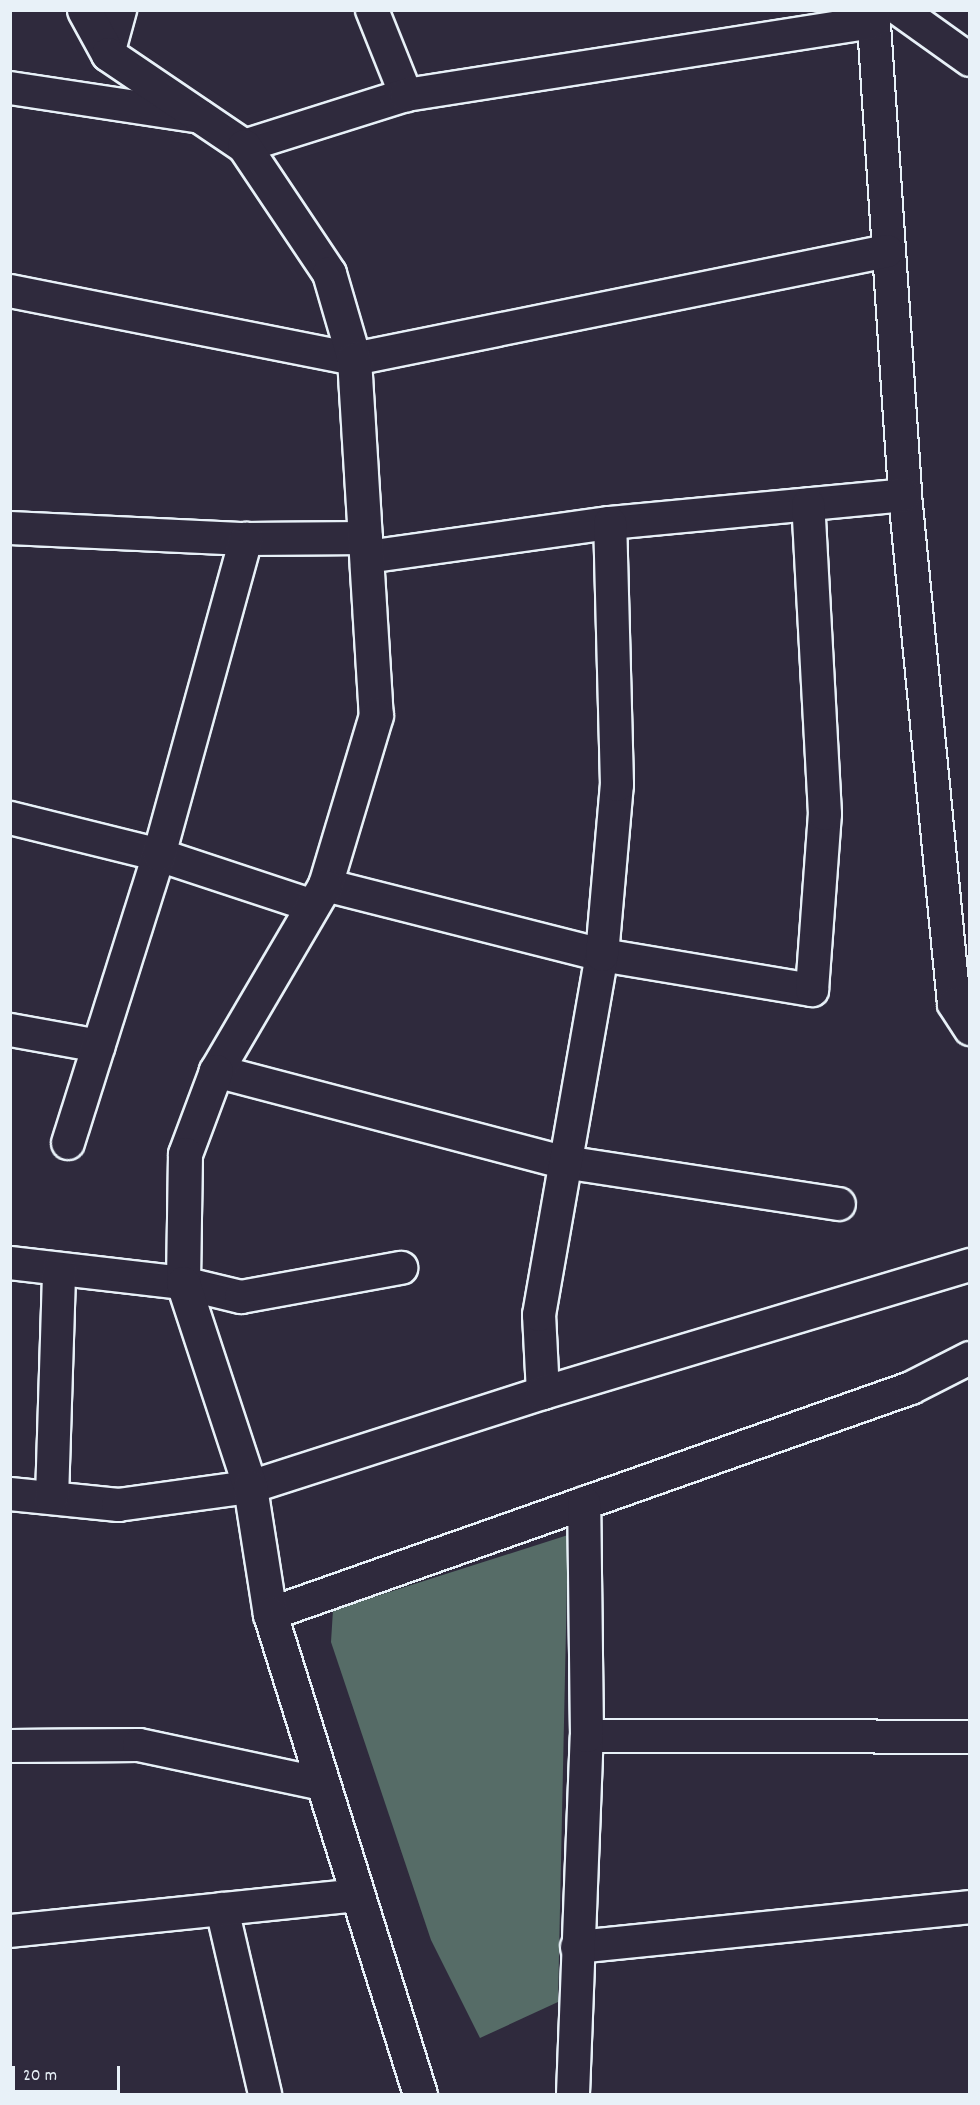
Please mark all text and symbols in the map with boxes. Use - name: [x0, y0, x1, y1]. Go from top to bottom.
- scale bar: [15, 2054, 123, 2092]
- text: 20 m: [23, 2064, 57, 2089]

